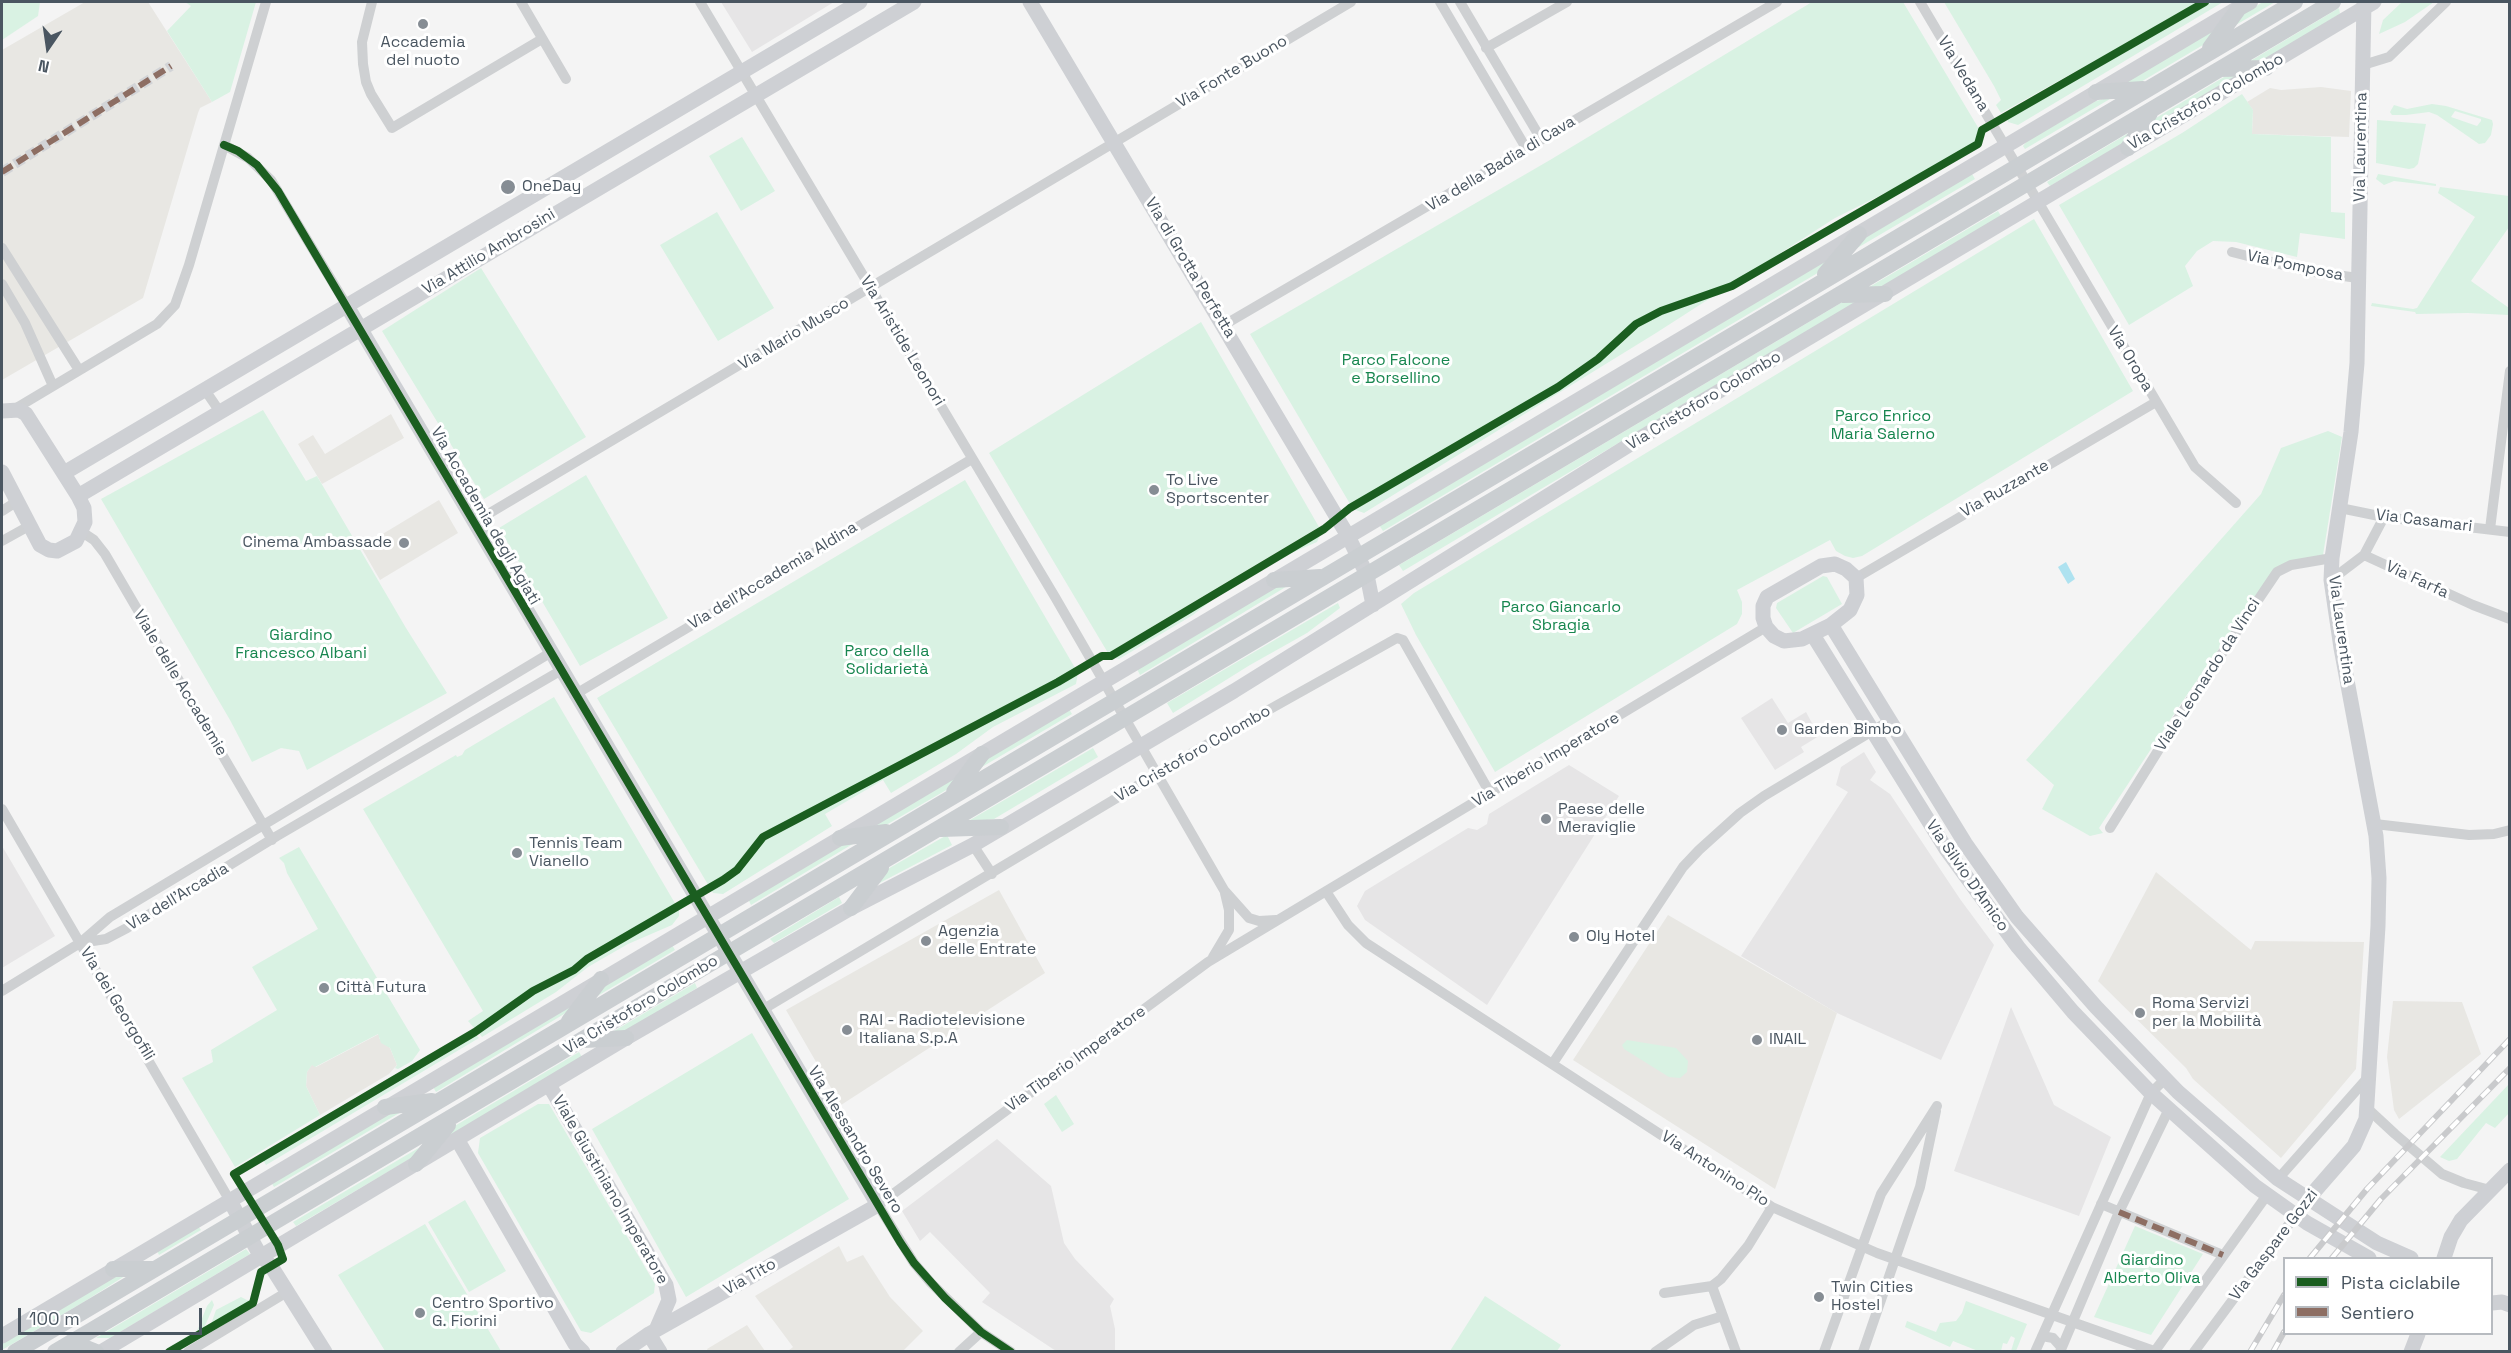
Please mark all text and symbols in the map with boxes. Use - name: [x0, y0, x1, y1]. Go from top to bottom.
- marker: Accademia del nuoto: [416, 17, 430, 31]
- north arrow: [18, 18, 78, 78]
- street label: Via Fonte Buono: [1173, 31, 1291, 113]
- place label: Accademia del nuoto: [381, 33, 465, 71]
- street label: Via Vedana: [1933, 33, 1993, 115]
- street label: Via Cristoforo Colombo: [2125, 50, 2287, 154]
- text: N: [36, 55, 51, 77]
- street label: Via Laurentina: [2350, 92, 2372, 202]
- street label: Via della Badia di Cava: [1423, 112, 1579, 216]
- place label: OneDay: [522, 177, 581, 197]
- marker: OneDay: [499, 178, 517, 196]
- street label: Via di Grotta Perfetta: [1141, 194, 1239, 342]
- street label: Via Attilio Ambrosini: [419, 205, 559, 299]
- street label: Via Pomposa: [2245, 246, 2345, 286]
- street label: Via Aristide Leonori: [856, 273, 948, 409]
- street label: Via Mario Musco: [735, 293, 853, 375]
- street label: Via Oropa: [2103, 323, 2157, 395]
- street label: Via Cristoforo Colombo: [1623, 347, 1785, 455]
- park label: Parco Falcone e Borsellino: [1342, 351, 1450, 389]
- park label: Parco Enrico Maria Salerno: [1831, 407, 1935, 445]
- street label: Via Accademia degli Agiati: [426, 424, 544, 608]
- street label: Via Ruzzante: [1957, 456, 2053, 522]
- place label: To Live Sportscenter: [1166, 471, 1269, 509]
- marker: To Live Sportscenter: [1147, 483, 1161, 497]
- street label: Via Casamari: [2375, 506, 2473, 536]
- street label: Via dell'Accademia Aldina: [685, 518, 861, 634]
- place label: Cinema Ambassade: [243, 533, 392, 553]
- marker: Cinema Ambassade: [397, 536, 411, 550]
- street label: Via Farfa: [2383, 557, 2451, 603]
- street label: Via Laurentina: [2324, 574, 2358, 686]
- street label: Viale Leonardo da Vinci: [2151, 595, 2265, 755]
- park label: Parco Giancarlo Sbragia: [1501, 598, 1621, 636]
- street label: Viale delle Accademie: [129, 607, 231, 759]
- park label: Giardino Francesco Albani: [235, 626, 367, 664]
- park label: Parco della Solidarietà: [845, 642, 929, 680]
- street label: Via Cristoforo Colombo: [1112, 702, 1274, 806]
- street label: Via Tiberio Imperatore: [1469, 708, 1623, 812]
- place label: Garden Bimbo: [1794, 720, 1902, 740]
- marker: Garden Bimbo: [1775, 723, 1789, 737]
- place label: Paese delle Meraviglie: [1558, 800, 1645, 838]
- marker: Paese delle Meraviglie: [1539, 812, 1553, 826]
- street label: Via Silvio D'Amico: [1921, 817, 2013, 935]
- place label: Tennis Team Vianello: [529, 834, 623, 872]
- marker: Tennis Team Vianello: [510, 846, 524, 860]
- street label: Via dell'Arcadia: [124, 859, 232, 935]
- place label: Agenzia delle Entrate: [938, 922, 1036, 960]
- place label: Oly Hotel: [1586, 927, 1655, 947]
- marker: Oly Hotel: [1567, 930, 1581, 944]
- marker: Agenzia delle Entrate: [919, 934, 933, 948]
- street label: Via dei Georgofili: [76, 944, 158, 1064]
- street label: Via Cristoforo Colombo: [560, 951, 722, 1059]
- place label: Città Futura: [336, 978, 427, 998]
- marker: Città Futura: [317, 981, 331, 995]
- place label: Roma Servizi per la Mobilità: [2152, 994, 2261, 1032]
- street label: Via Tiberio Imperatore: [1002, 1002, 1150, 1116]
- marker: Roma Servizi per la Mobilità: [2133, 1006, 2147, 1020]
- place label: RAI - Radiotelevisione Italiana S.p.A: [859, 1011, 1025, 1049]
- marker: RAI - Radiotelevisione Italiana S.p.A: [840, 1023, 854, 1037]
- place label: INAIL: [1769, 1030, 1806, 1050]
- marker: INAIL: [1750, 1033, 1764, 1047]
- street label: Via Alessandro Severo: [803, 1063, 907, 1217]
- street label: Viale Giustiniano Imperatore: [548, 1092, 672, 1288]
- street label: Via Antonino Pio: [1657, 1127, 1773, 1211]
- street label: Via Gaspare Gozzi: [2226, 1185, 2322, 1305]
- park label: Giardino Alberto Oliva: [2104, 1251, 2200, 1289]
- street label: Via Tito: [720, 1254, 780, 1300]
- legend: [2283, 1257, 2493, 1335]
- text: Pista ciclabile: [2341, 1271, 2460, 1294]
- place label: Twin Cities Hostel: [1831, 1278, 1913, 1316]
- marker: Twin Cities Hostel: [1812, 1290, 1826, 1304]
- place label: Centro Sportivo G. Fiorini: [432, 1294, 554, 1332]
- scale bar: [21, 1296, 206, 1334]
- text: Sentiero: [2341, 1301, 2414, 1324]
- marker: Centro Sportivo G. Fiorini: [413, 1306, 427, 1320]
- text: 100 m: [29, 1307, 80, 1330]

